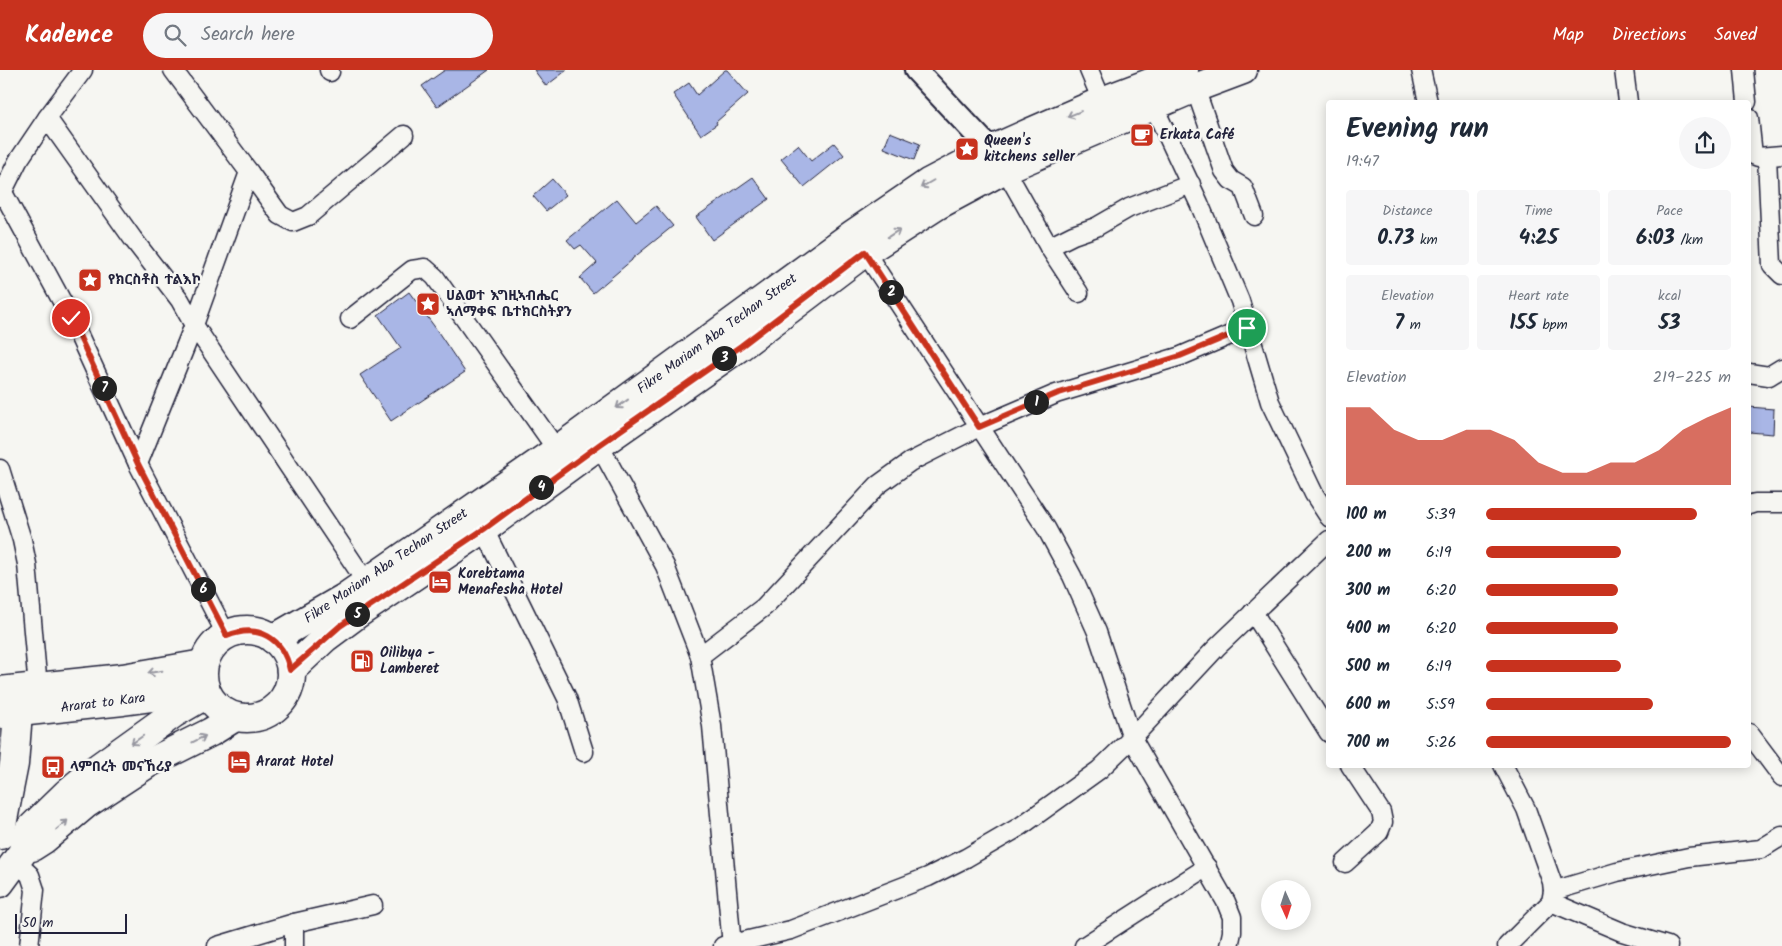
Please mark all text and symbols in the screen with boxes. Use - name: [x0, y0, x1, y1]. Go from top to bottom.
- search box: [143, 13, 493, 58]
- text: Kadence: [25, 16, 113, 55]
- text: Search here: [201, 20, 295, 50]
- icon: search: [161, 21, 189, 49]
- text: Map: [1552, 21, 1584, 50]
- text: Directions: [1612, 21, 1686, 50]
- text: Saved: [1714, 21, 1757, 50]
- text: Evening run: [1346, 107, 1489, 152]
- one-way arrow: [1067, 109, 1082, 119]
- button: share: [1679, 117, 1731, 169]
- cafe icon: Erkata Café: [1129, 122, 1155, 148]
- place label: Erkata Café: [1160, 124, 1235, 146]
- place label: Queen's kitchens seller: [984, 130, 1076, 168]
- place icon: Queen's kitchens seller: [954, 136, 980, 162]
- text: 19:47: [1346, 149, 1379, 174]
- one-way arrow: [921, 179, 935, 189]
- text: Distance: [1382, 200, 1433, 222]
- text: Time: [1524, 200, 1553, 222]
- text: Pace: [1656, 200, 1683, 222]
- text: 0.73: [1377, 222, 1414, 255]
- text: 4:25: [1519, 222, 1558, 255]
- text: 6:03: [1636, 222, 1675, 255]
- one-way arrow: [886, 228, 900, 238]
- text: km: [1414, 229, 1438, 251]
- text: /km: [1675, 229, 1703, 251]
- place icon: የክርስቶስ ተልእኮ: [77, 267, 103, 293]
- street label: Fikre Mariam Aba Techan Street: [632, 268, 802, 400]
- place label: የክርስቶስ ተልእኮ: [108, 269, 201, 291]
- pin: 2: [878, 280, 904, 304]
- text: 2: [887, 281, 896, 303]
- place label: ሀልወተ እግዚኣብሔር ኣለማቀፍ ቤተክርስትያን: [446, 285, 572, 323]
- text: Elevation: [1381, 285, 1434, 307]
- text: Heart rate: [1508, 285, 1569, 307]
- text: kcal: [1658, 285, 1681, 307]
- place icon: ሀልወተ እግዚኣብሔር ኣለማቀፍ ቤተክርስትያን: [415, 291, 441, 317]
- pin: [50, 297, 92, 339]
- icon: check: [57, 304, 85, 332]
- pin: [1226, 307, 1268, 349]
- text: 7: [1394, 307, 1404, 340]
- text: 155: [1509, 307, 1537, 340]
- text: 53: [1658, 307, 1681, 340]
- icon: arrive: [1233, 314, 1261, 342]
- text: m: [1404, 314, 1421, 336]
- text: bpm: [1537, 314, 1568, 336]
- pin: 3: [712, 346, 736, 370]
- text: 3: [721, 347, 728, 369]
- text: Elevation: [1346, 365, 1407, 390]
- text: 219–225 m: [1653, 365, 1731, 390]
- pin: 7: [92, 376, 116, 400]
- text: 7: [101, 377, 108, 399]
- pin: 1: [1024, 390, 1048, 414]
- text: 1: [1034, 391, 1039, 413]
- one-way arrow: [615, 399, 629, 409]
- pin: 4: [528, 474, 554, 500]
- text: 4: [538, 476, 545, 498]
- street label: Fikre Mariam Aba Techan Street: [300, 502, 473, 629]
- text: 100 m: [1346, 502, 1387, 527]
- text: 5:39: [1426, 502, 1455, 527]
- text: 200 m: [1346, 540, 1391, 565]
- text: 6:19: [1426, 540, 1452, 565]
- place label: Korebtama Menafesha Hotel: [458, 563, 563, 601]
- hotel icon: Korebtama Menafesha Hotel: [427, 569, 453, 595]
- pin: 6: [190, 576, 216, 602]
- text: 6: [200, 578, 207, 600]
- text: 300 m: [1346, 578, 1390, 603]
- text: 6:20: [1426, 578, 1456, 603]
- pin: 5: [344, 602, 370, 626]
- text: 5: [354, 603, 361, 625]
- text: 400 m: [1346, 616, 1390, 641]
- text: 6:20: [1426, 616, 1456, 641]
- place label: Oilibya - Lamberet: [380, 642, 440, 680]
- fuel station icon: Oilibya - Lamberet: [349, 648, 375, 674]
- text: 500 m: [1346, 654, 1390, 679]
- text: 6:19: [1426, 654, 1452, 679]
- one-way arrow: [147, 668, 163, 678]
- street label: Ararat to Kara: [59, 687, 147, 719]
- text: 600 m: [1346, 692, 1390, 717]
- text: 5:59: [1426, 692, 1455, 717]
- text: 700 m: [1346, 730, 1389, 755]
- text: 5:26: [1426, 730, 1457, 755]
- one-way arrow: [191, 734, 206, 743]
- one-way arrow: [130, 735, 144, 745]
- hotel icon: Ararat Hotel: [226, 749, 252, 775]
- place label: Ararat Hotel: [256, 751, 334, 773]
- bus stop icon: ላምበረት መናኸሪያ: [40, 754, 66, 780]
- place label: ላምበረት መናኸሪያ: [70, 756, 172, 778]
- one-way arrow: [55, 819, 68, 830]
- north arrow: [1261, 880, 1311, 930]
- map controls: [1261, 880, 1311, 930]
- scale bar: [15, 911, 128, 934]
- text: 50 m: [22, 912, 53, 934]

